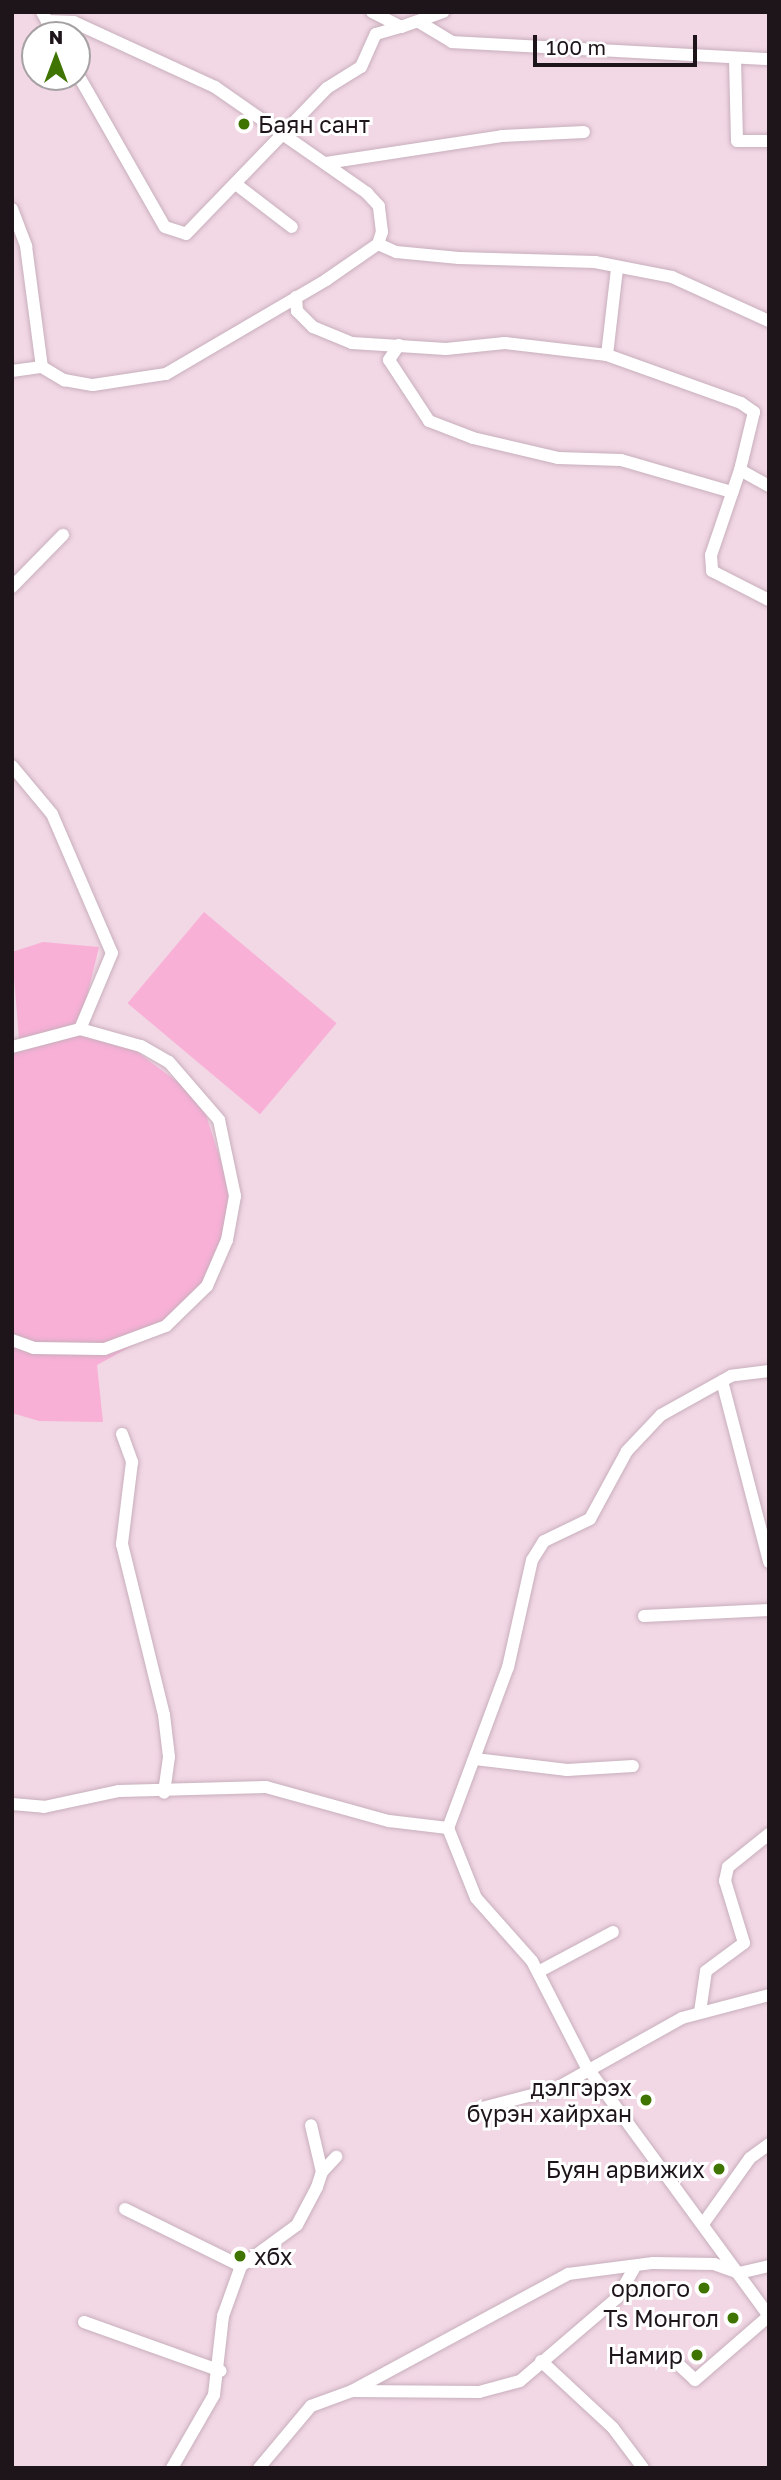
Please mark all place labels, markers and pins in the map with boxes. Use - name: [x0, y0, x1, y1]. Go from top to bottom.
- place label: Баян сант: [258, 110, 370, 138]
- marker: Баян сант: [236, 116, 252, 132]
- place label: дэлгэрэх бүрэн хайрхан: [467, 2073, 632, 2127]
- marker: дэлгэрэх бүрэн хайрхан: [638, 2092, 654, 2108]
- place label: Буян арвижих: [546, 2155, 705, 2183]
- marker: Буян арвижих: [711, 2161, 727, 2177]
- place label: хбх: [254, 2242, 292, 2270]
- marker: хбх: [232, 2248, 248, 2264]
- place label: орлого: [611, 2274, 690, 2302]
- marker: орлого: [696, 2280, 712, 2296]
- place label: Ts Монгол: [603, 2304, 719, 2332]
- marker: Ts Монгол: [725, 2310, 741, 2326]
- place label: Намир: [608, 2341, 683, 2369]
- marker: Намир: [689, 2347, 705, 2363]

